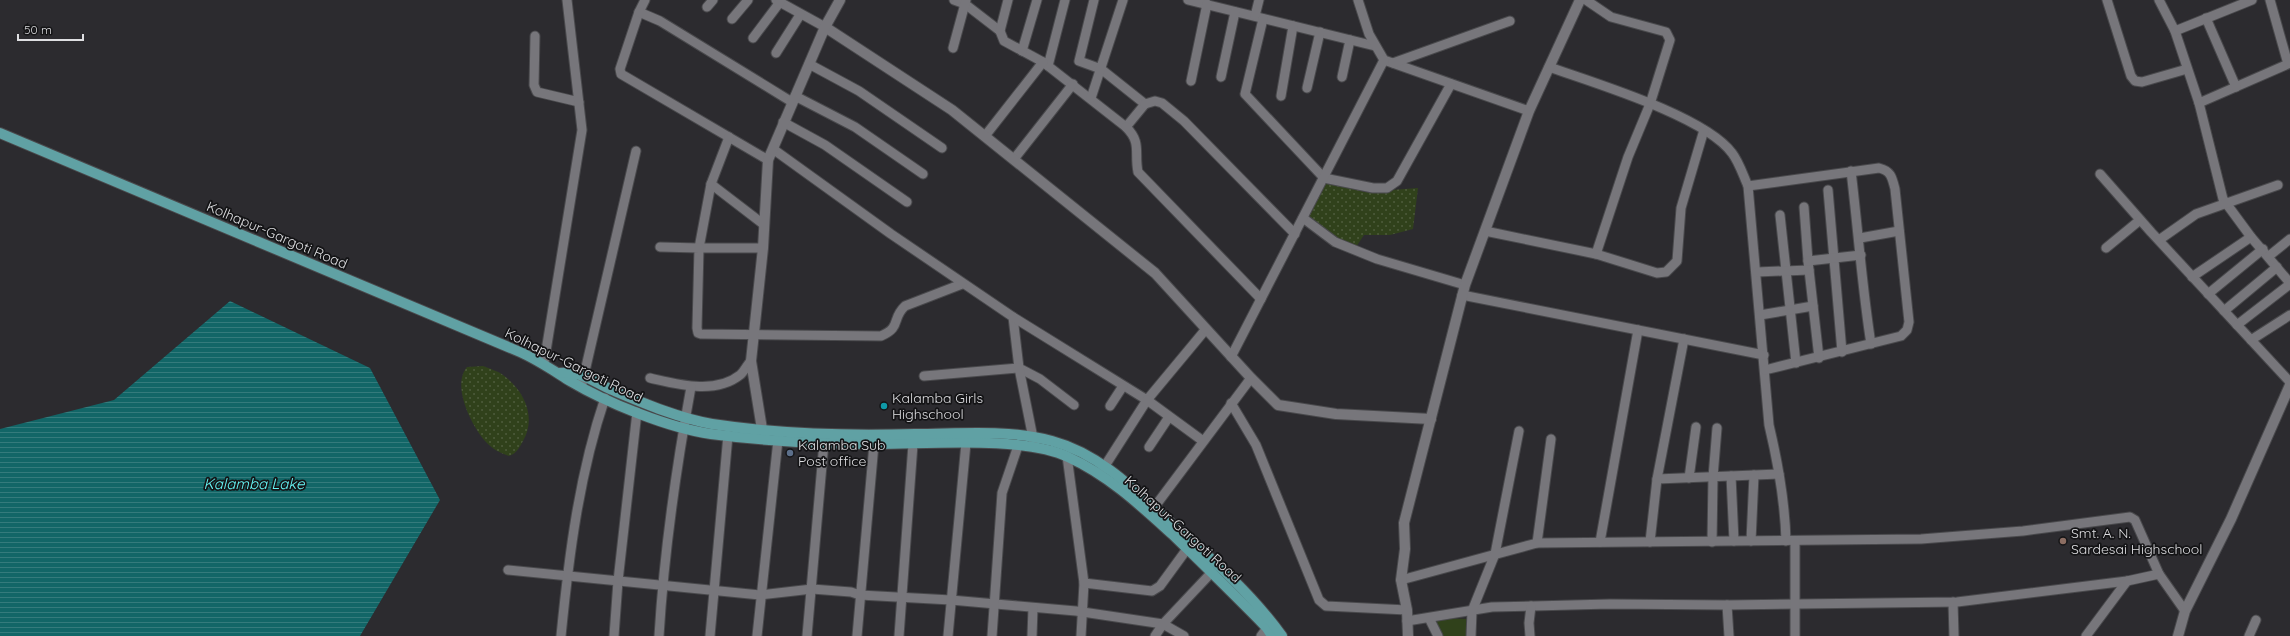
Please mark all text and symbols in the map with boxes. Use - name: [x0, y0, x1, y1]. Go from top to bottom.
- scale bar: [18, 16, 83, 42]
- text: 50 m: [24, 22, 52, 37]
- street label: Kolhapur-Gargoti Road: [204, 197, 350, 273]
- street label: Kolhapur-Gargoti Road: [502, 324, 646, 406]
- place label: Kalamba Girls Highschool: [892, 389, 983, 423]
- marker: Kalamba Girls Highschool: [879, 401, 889, 411]
- place label: Kalamba Sub Post office: [798, 436, 886, 470]
- marker: Kalamba Sub Post office: [785, 448, 795, 458]
- street label: Kolhapur-Gargoti Road: [1121, 472, 1245, 586]
- water label: Kalamba Lake: [204, 474, 305, 493]
- place label: Smt. A. N. Sardesai Highschool: [2071, 524, 2202, 558]
- marker: Smt. A. N. Sardesai Highschool: [2058, 536, 2068, 546]

